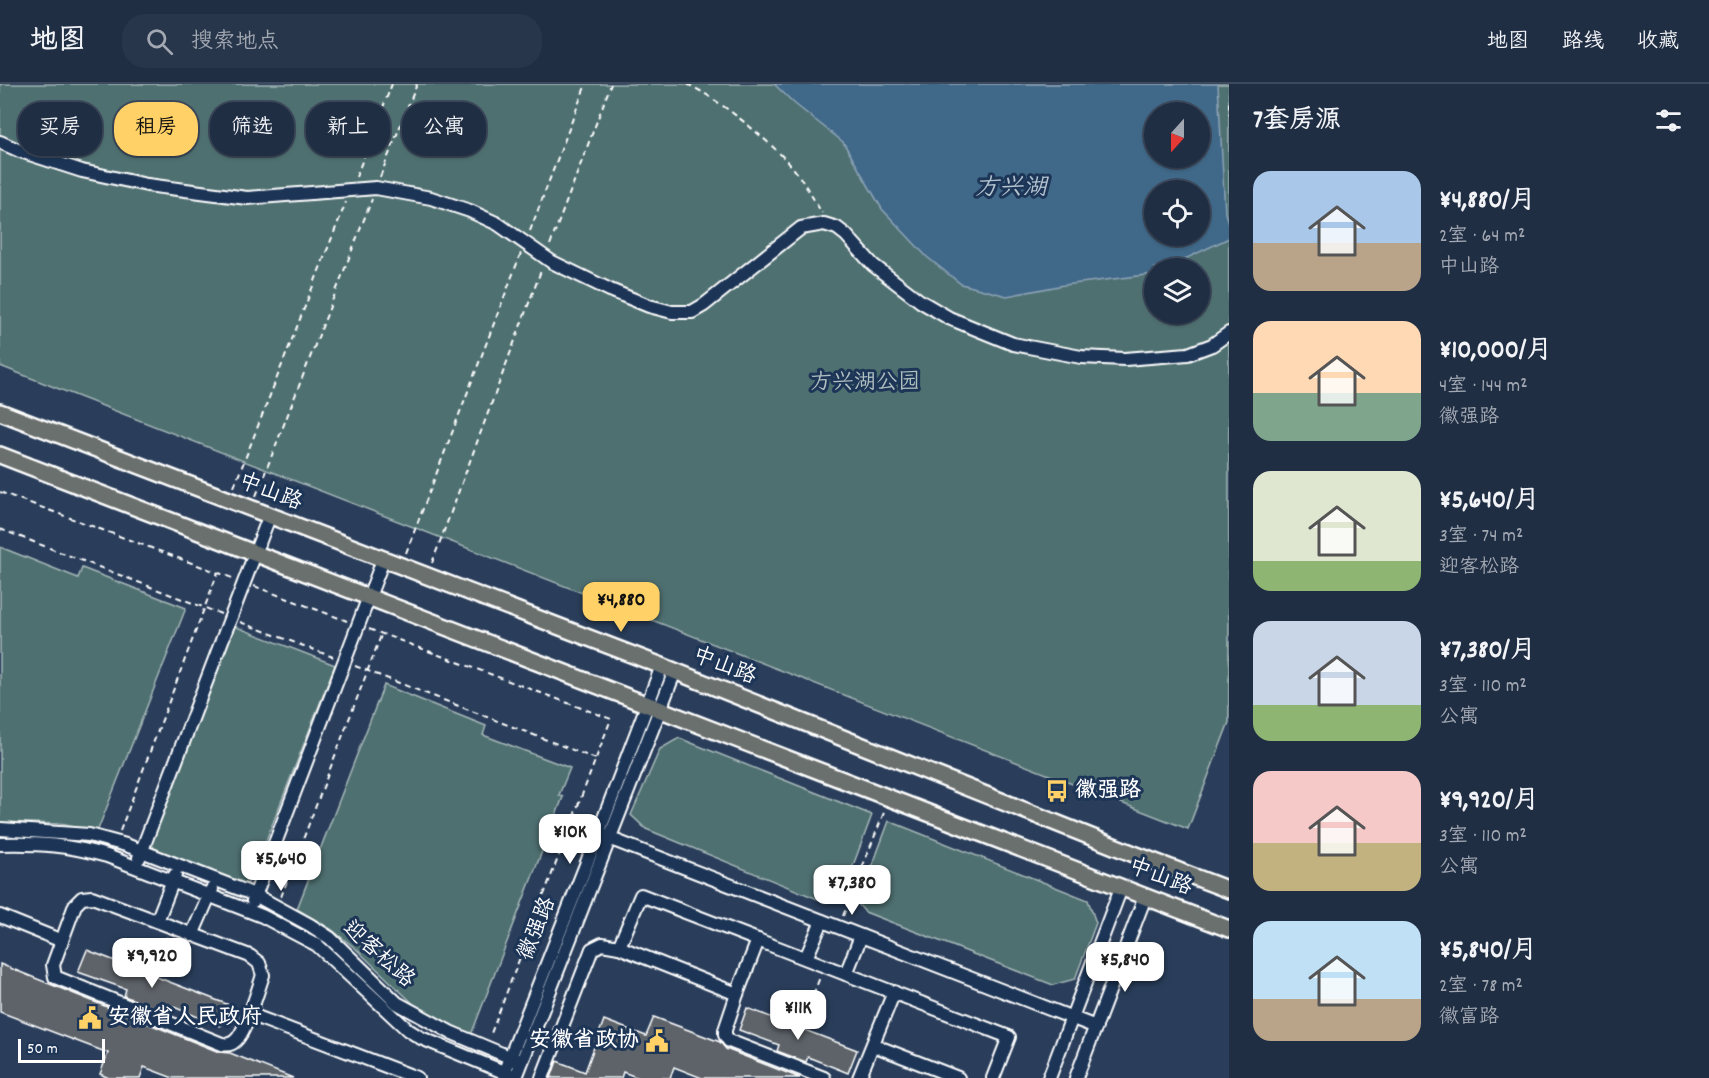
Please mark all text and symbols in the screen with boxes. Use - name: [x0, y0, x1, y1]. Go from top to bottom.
- search box: [122, 14, 542, 68]
- text: 地图: [30, 23, 86, 63]
- icon: search: [143, 25, 176, 58]
- text: 搜索地点: [191, 27, 279, 58]
- text: 地图: [1487, 28, 1529, 58]
- text: 路线: [1562, 28, 1604, 58]
- text: 收藏: [1637, 28, 1679, 58]
- chip: 买房: [18, 102, 102, 156]
- chip: 租房: [114, 102, 198, 156]
- chip: 筛选: [210, 102, 294, 156]
- chip: 新上: [306, 102, 390, 156]
- chip: 公寓: [402, 102, 486, 156]
- north arrow: [1144, 102, 1210, 168]
- map controls: [1144, 102, 1210, 324]
- text: 7套房源: [1253, 103, 1341, 140]
- icon: filters: [1652, 104, 1685, 137]
- water label: 方兴湖: [975, 172, 1050, 206]
- button: locate: [1144, 180, 1210, 246]
- text: ¥4,880/月: [1439, 183, 1536, 220]
- icon: home: [1301, 195, 1373, 267]
- text: 2室 · 64 m²: [1439, 223, 1525, 251]
- text: 中山路: [1439, 254, 1499, 282]
- button: layers: [1144, 258, 1210, 324]
- text: ¥10,000/月: [1439, 333, 1552, 370]
- icon: home: [1301, 345, 1373, 417]
- park label: 方兴湖公园: [810, 368, 920, 399]
- text: 4室 · 144 m²: [1439, 373, 1528, 401]
- text: 徽强路: [1439, 404, 1499, 432]
- street label: 中山路: [234, 467, 306, 519]
- text: ¥5,640/月: [1439, 483, 1540, 520]
- icon: home: [1301, 495, 1373, 567]
- text: 3室 · 74 m²: [1439, 523, 1523, 551]
- text: 迎客松路: [1439, 554, 1519, 582]
- pin: ¥4,880: [572, 582, 670, 633]
- text: ¥4,880: [597, 587, 645, 615]
- text: ¥7,380/月: [1439, 633, 1536, 670]
- street label: 中山路: [688, 641, 760, 693]
- icon: home: [1301, 645, 1373, 717]
- text: 3室 · 110 m²: [1439, 673, 1527, 701]
- text: 公寓: [1439, 704, 1479, 732]
- place label: 徽强路: [1075, 776, 1141, 807]
- bus stop icon: 徽强路: [1044, 778, 1070, 804]
- text: ¥9,920/月: [1439, 783, 1539, 820]
- icon: home: [1301, 795, 1373, 867]
- pin: ¥10K: [534, 814, 606, 865]
- text: ¥10K: [553, 819, 587, 847]
- text: 3室 · 110 m²: [1439, 823, 1527, 851]
- pin: ¥5,640: [232, 841, 330, 892]
- text: ¥5,640: [255, 846, 307, 874]
- street label: 中山路: [1124, 852, 1196, 904]
- text: 公寓: [1439, 854, 1479, 882]
- pin: ¥7,380: [803, 865, 901, 916]
- text: ¥7,380: [828, 870, 876, 898]
- street label: 徽强路: [511, 893, 565, 965]
- street label: 迎客松路: [335, 914, 421, 996]
- text: ¥5,840/月: [1439, 933, 1537, 970]
- pin: ¥9,920: [103, 938, 201, 989]
- pin: ¥5,840: [1076, 942, 1174, 993]
- text: ¥9,920: [126, 943, 178, 971]
- icon: home: [1301, 945, 1373, 1017]
- text: ¥5,840: [1100, 947, 1150, 975]
- text: 2室 · 78 m²: [1439, 973, 1523, 1001]
- pin: ¥11K: [762, 990, 834, 1041]
- text: ¥11K: [784, 995, 812, 1023]
- place label: 安徽省人民政府: [108, 1003, 262, 1034]
- text: 徽富路: [1439, 1004, 1499, 1032]
- public building icon: 安徽省人民政府: [77, 1005, 103, 1031]
- place label: 安徽省政协: [529, 1026, 639, 1057]
- public building icon: 安徽省政协: [644, 1028, 670, 1054]
- scale bar: [18, 1036, 105, 1064]
- text: 50 m: [27, 1038, 58, 1061]

